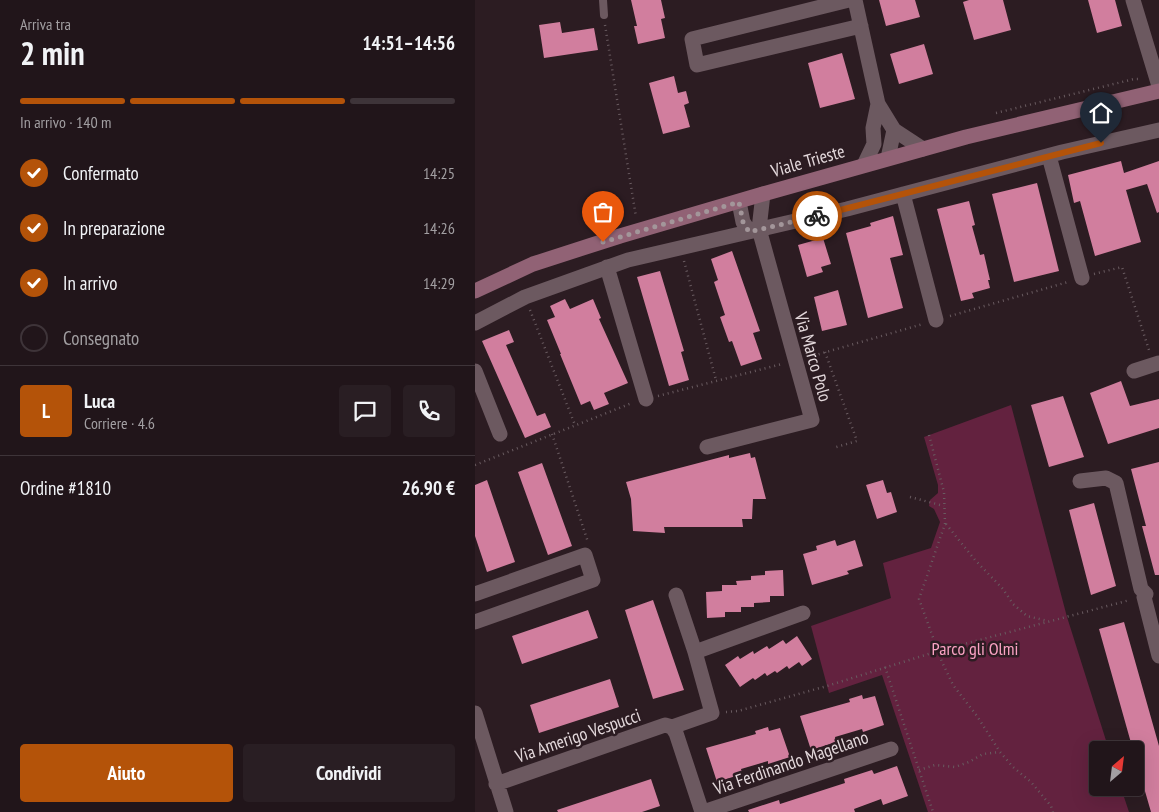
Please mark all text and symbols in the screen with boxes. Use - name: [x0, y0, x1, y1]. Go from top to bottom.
- text: Arriva tra: [20, 14, 71, 34]
- text: 14:51–14:56: [362, 31, 455, 55]
- text: 2 min: [20, 32, 85, 74]
- pin: [1080, 92, 1122, 143]
- icon: home: [1087, 99, 1115, 127]
- text: In arrivo · 140 m: [20, 112, 112, 132]
- street label: Viale Trieste: [767, 139, 847, 182]
- icon: check: [20, 159, 48, 187]
- text: Confermato: [63, 161, 139, 185]
- text: 14:25: [423, 163, 455, 183]
- pin: [582, 191, 624, 242]
- courier: [792, 191, 842, 241]
- icon: bag: [589, 198, 617, 226]
- icon: bike: [803, 202, 831, 230]
- icon: check: [20, 214, 48, 242]
- text: In preparazione: [63, 216, 165, 240]
- text: 14:26: [423, 218, 455, 238]
- icon: check: [20, 269, 48, 297]
- text: In arrivo: [63, 271, 118, 295]
- text: 14:29: [423, 273, 455, 293]
- street label: Via Marco Polo: [789, 309, 837, 404]
- text: Consegnato: [63, 326, 139, 350]
- button: chat: [339, 385, 391, 437]
- button: phone: [403, 385, 455, 437]
- text: Luca: [84, 389, 115, 413]
- text: L: [42, 399, 50, 423]
- text: Corriere · 4.6: [84, 413, 155, 433]
- text: Ordine #1810: [20, 476, 111, 500]
- text: 26.90 €: [402, 476, 455, 500]
- park label: Parco gli Olmi: [932, 637, 1018, 660]
- street label: Via Amerigo Vespucci: [511, 703, 644, 768]
- street label: Via Ferdinando Magellano: [709, 725, 872, 800]
- north arrow: [1089, 741, 1144, 796]
- map controls: [1089, 741, 1144, 796]
- button: Aiuto: [20, 744, 233, 802]
- button: Condividi: [243, 744, 455, 802]

